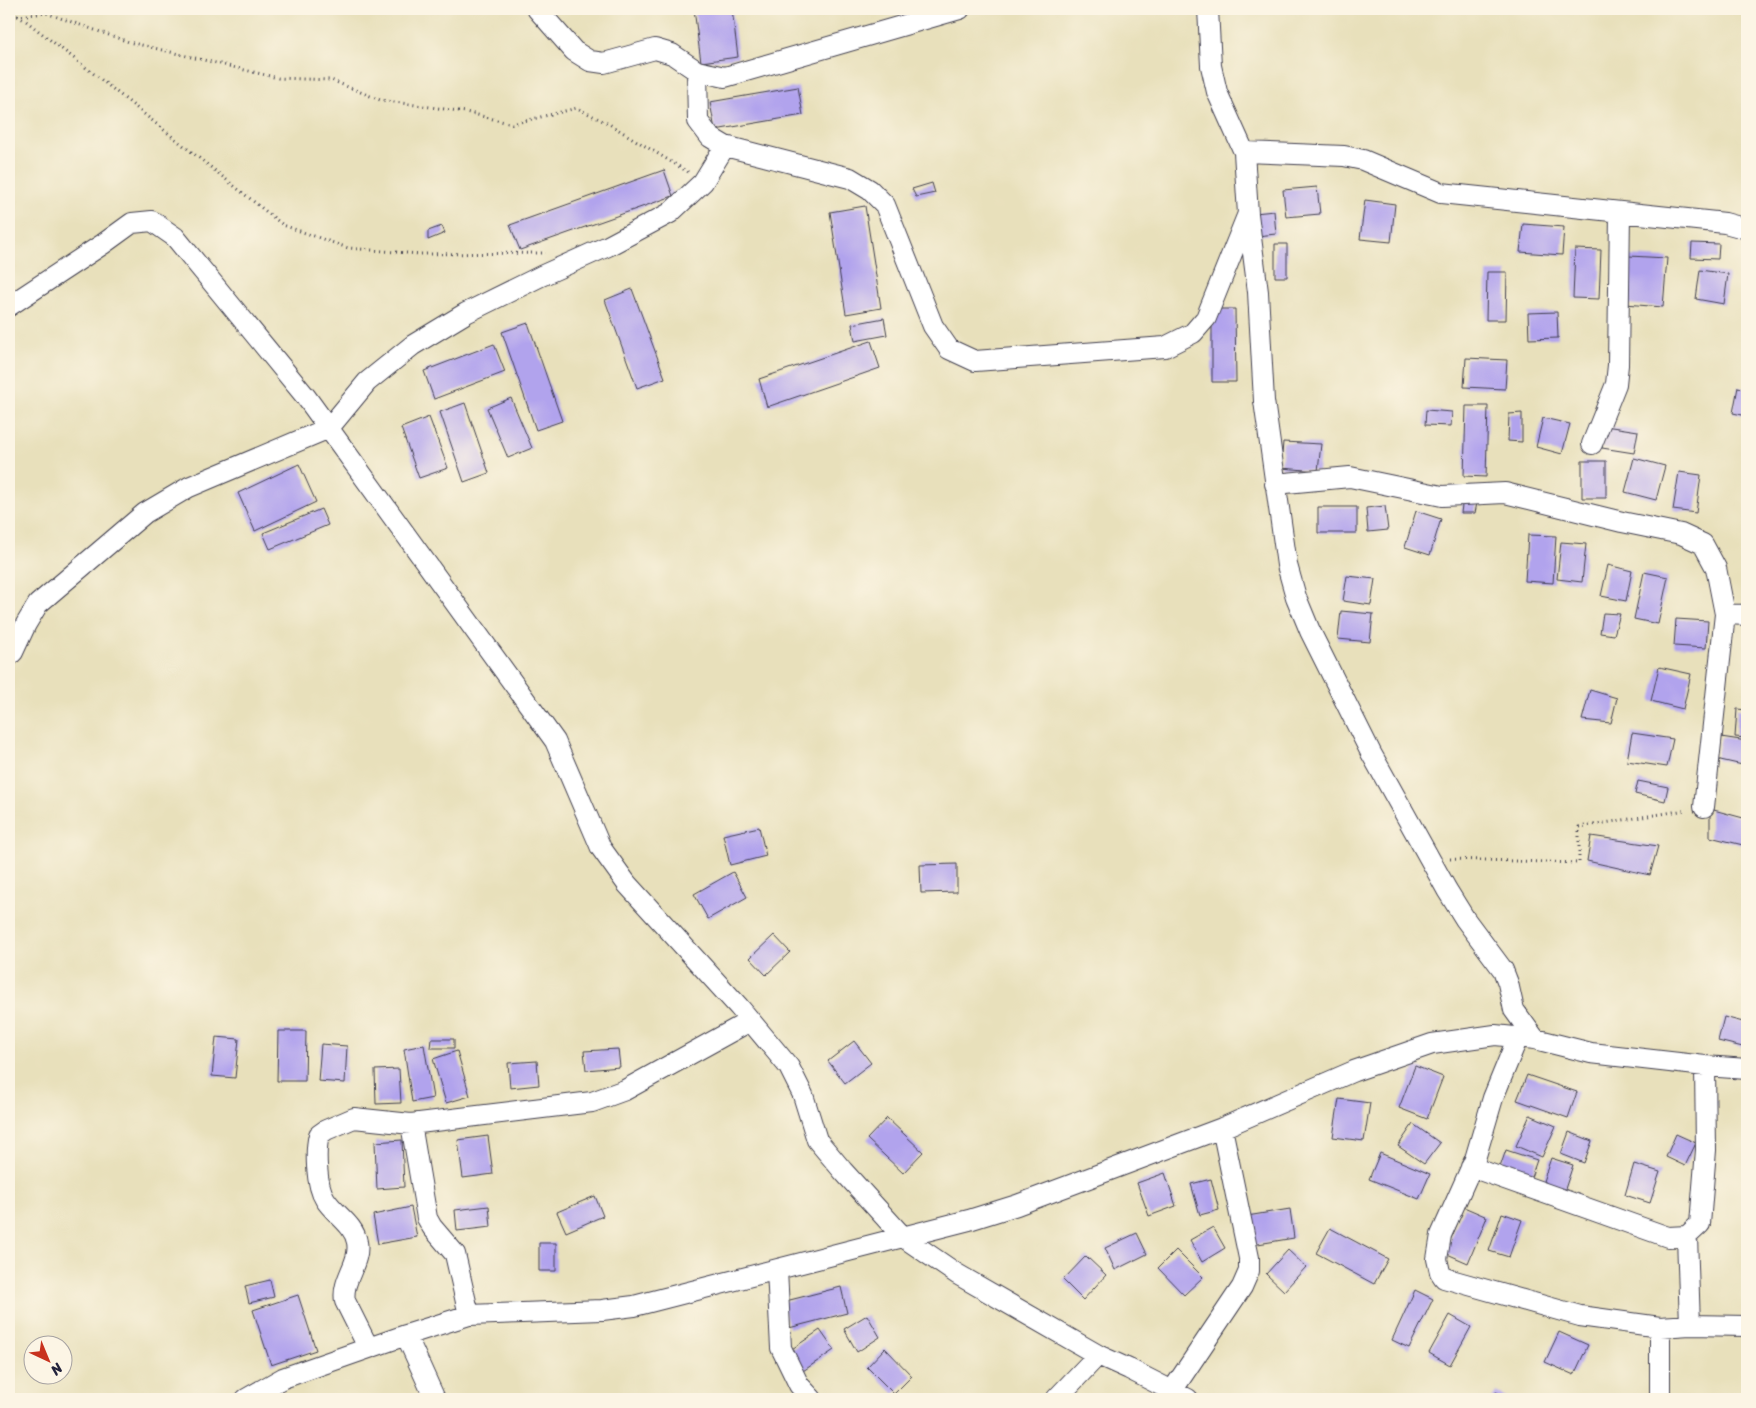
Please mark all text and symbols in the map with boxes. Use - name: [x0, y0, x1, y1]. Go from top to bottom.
- north arrow: [22, 1336, 72, 1386]
- text: N: [44, 1356, 70, 1382]

